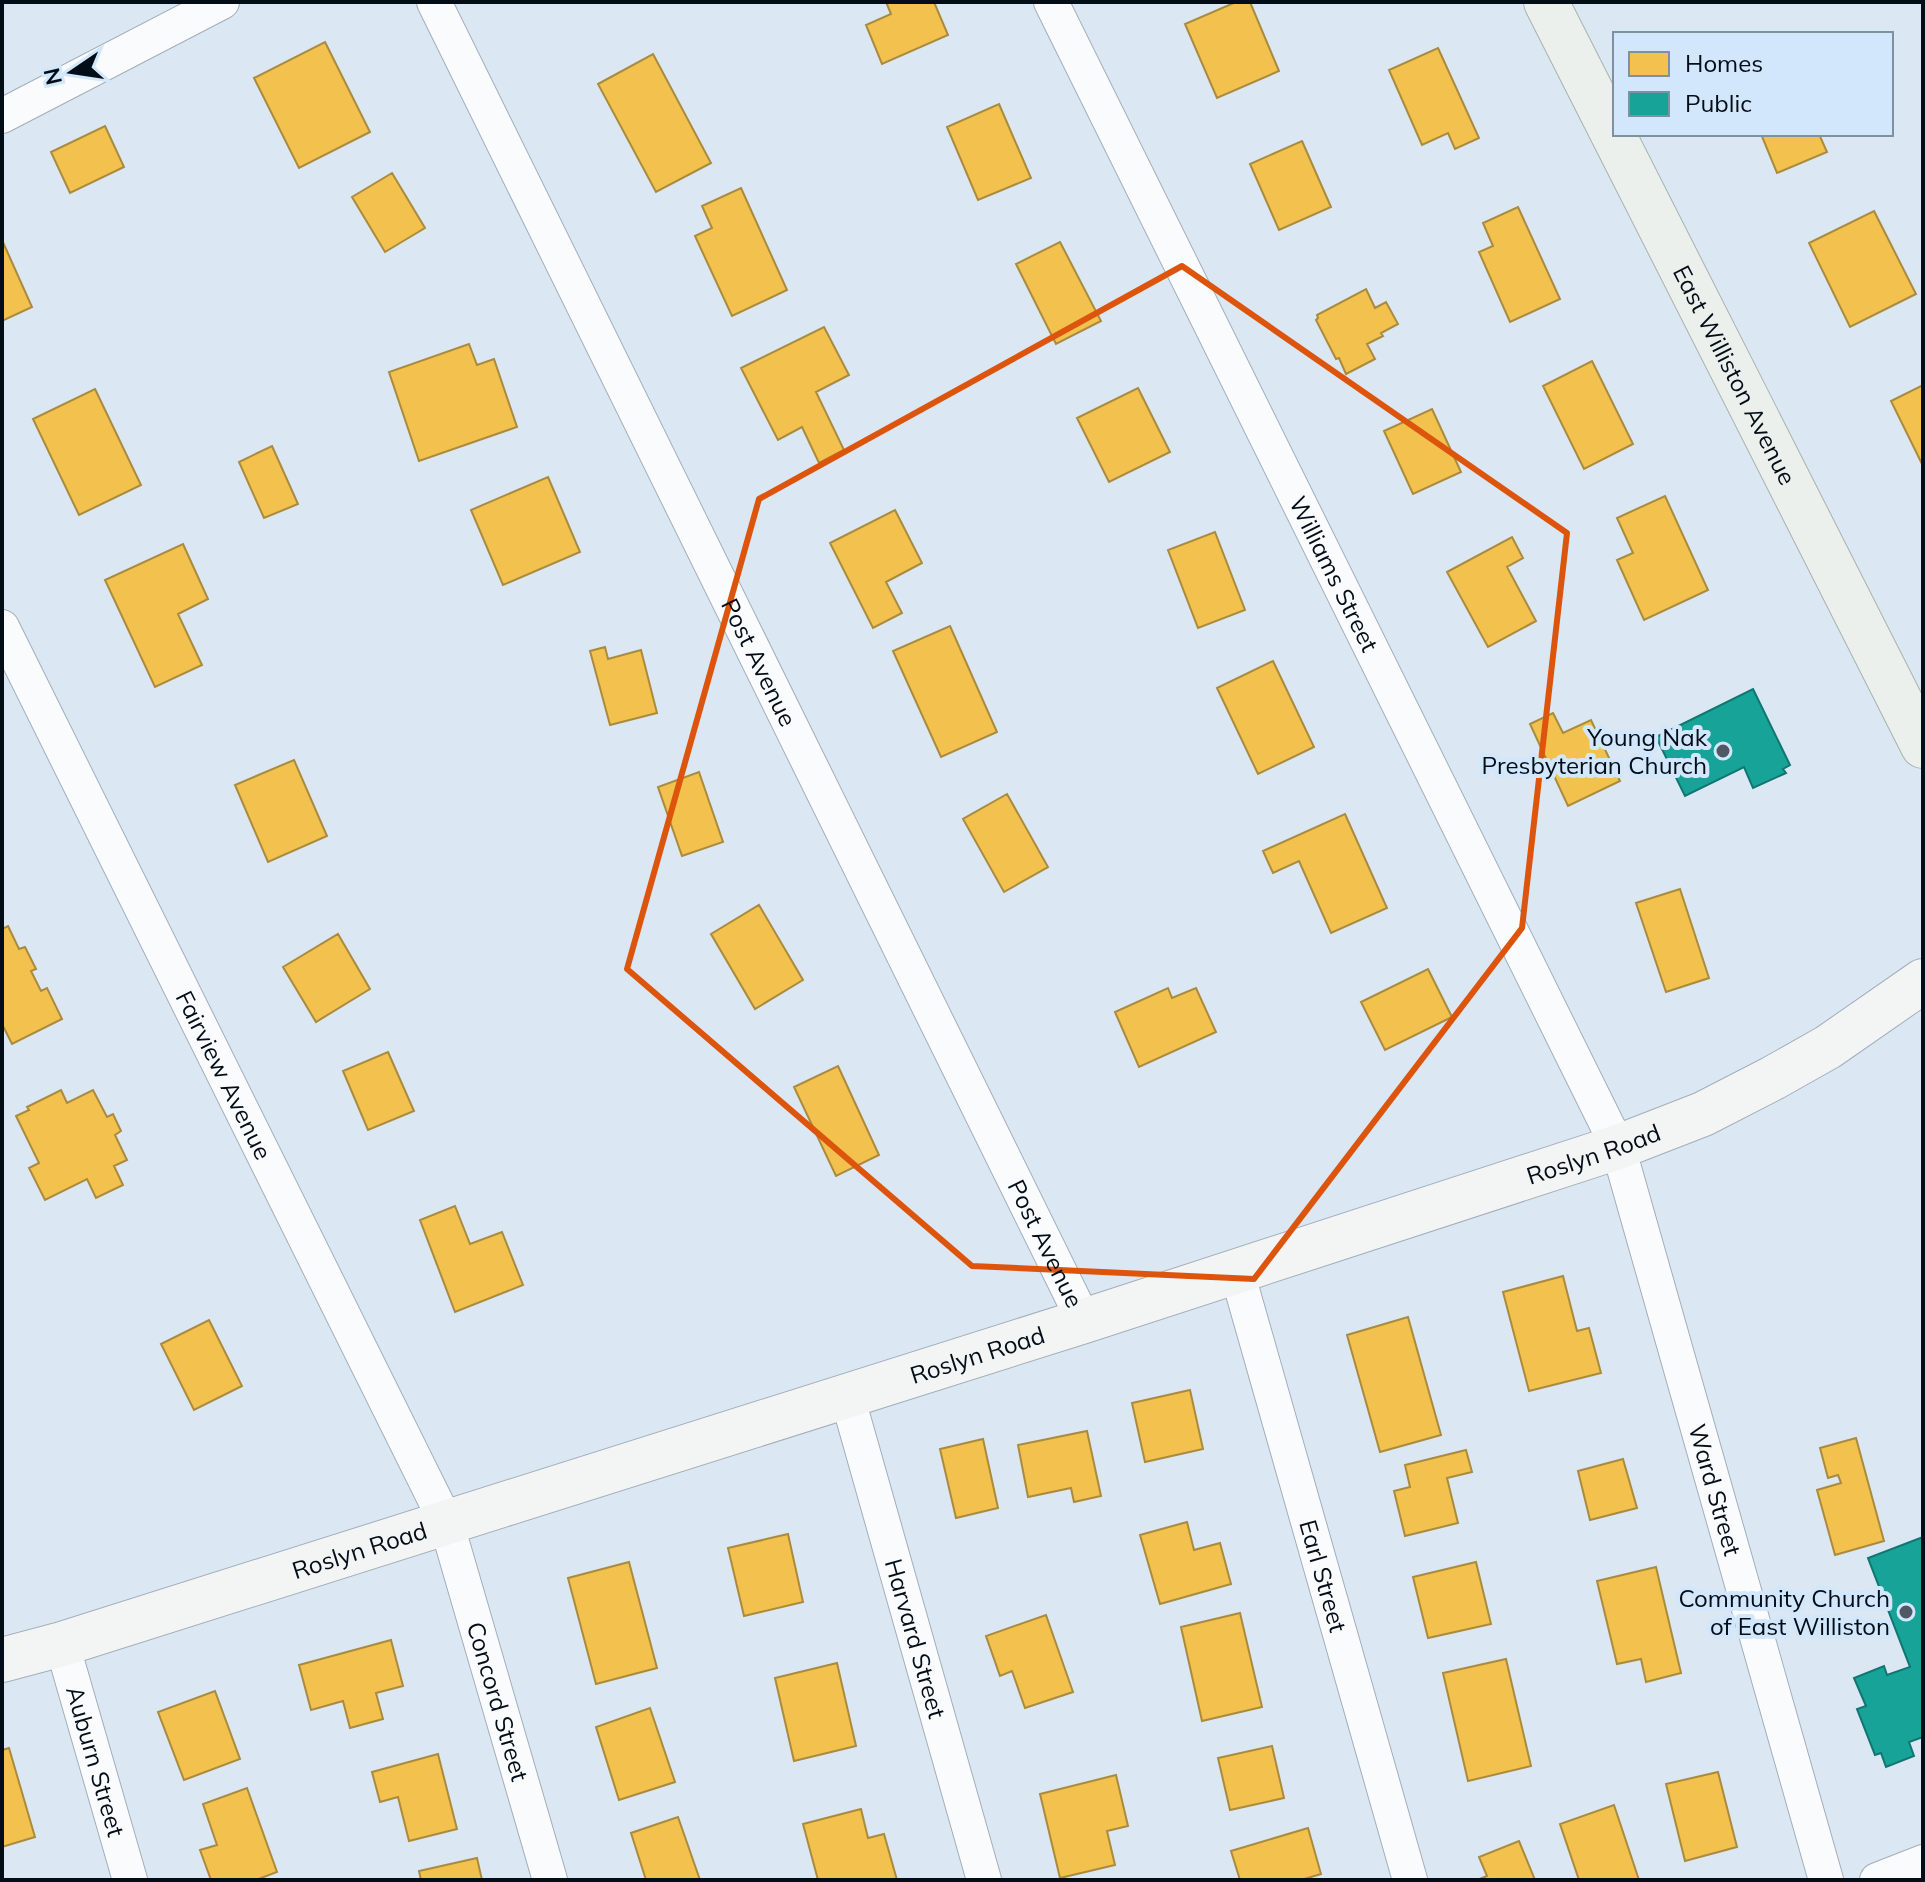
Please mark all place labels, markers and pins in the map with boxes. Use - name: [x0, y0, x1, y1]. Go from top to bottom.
- place label: Young Nak Presbyterian Church: [1482, 722, 1708, 780]
- marker: Young Nak Presbyterian Church: [1714, 742, 1732, 760]
- place label: Community Church of East Williston: [1679, 1583, 1890, 1641]
- marker: Community Church of East Williston: [1897, 1603, 1915, 1621]

